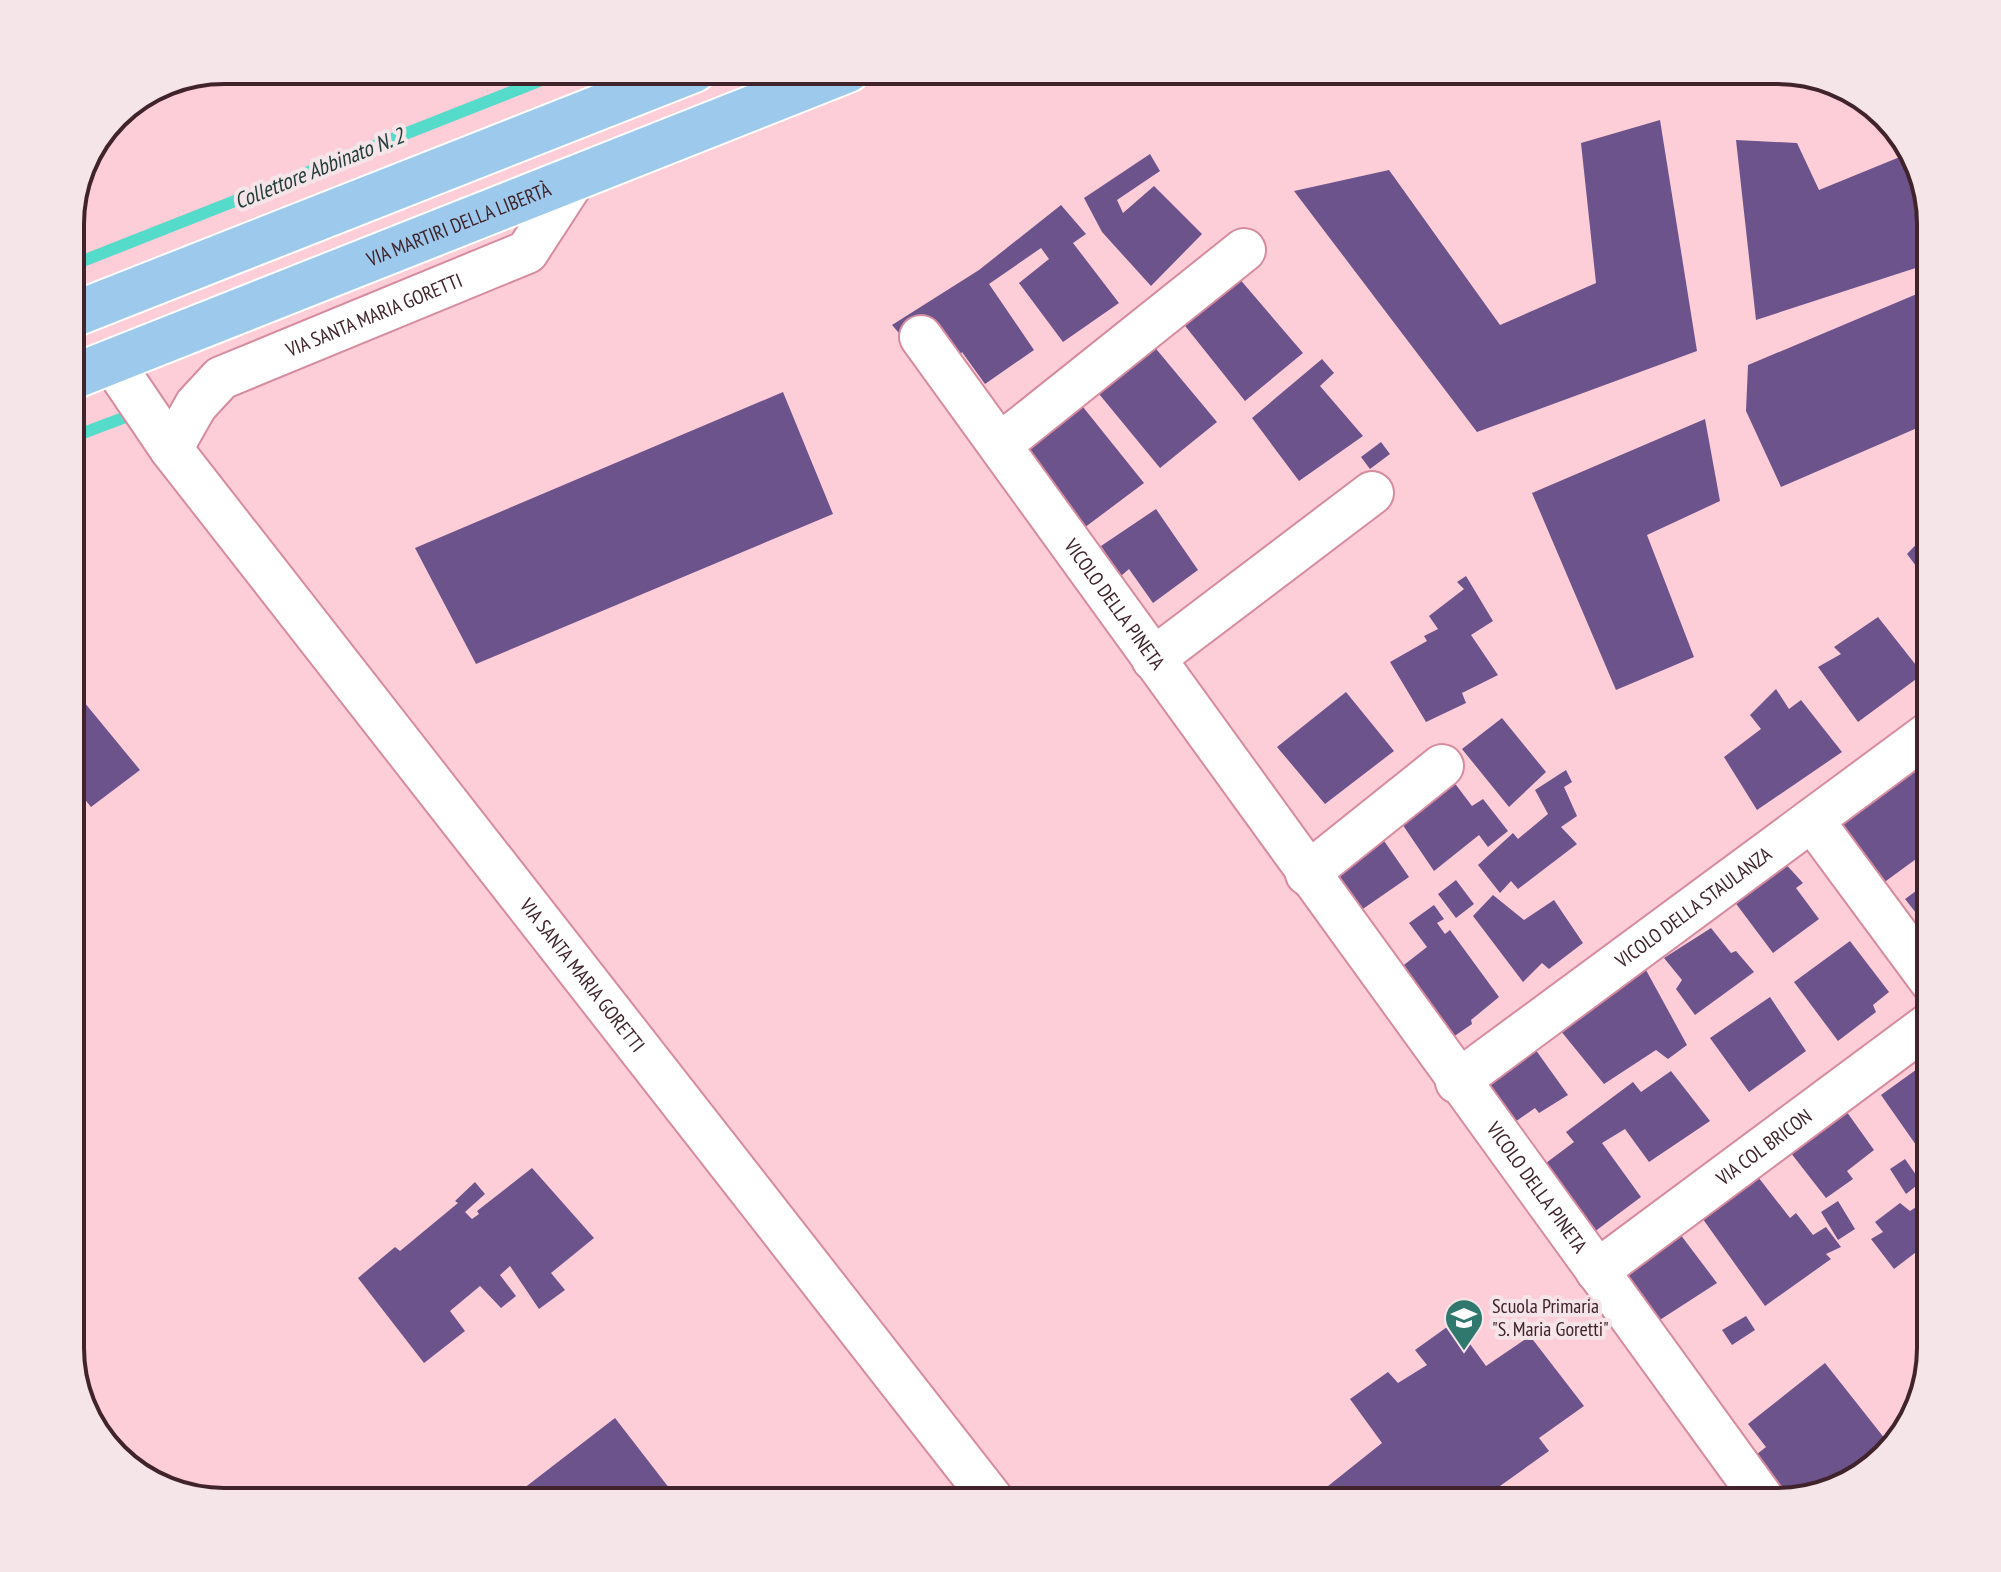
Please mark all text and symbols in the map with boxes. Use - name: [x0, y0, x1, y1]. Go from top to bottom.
- water label: Collettore Abbinato N. 2: [230, 120, 410, 215]
- street label: VIA MARTIRI DELLA LIBERTÀ: [362, 176, 555, 273]
- street label: VIA SANTA MARIA GORETTI: [281, 267, 466, 363]
- street label: VICOLO DELLA PINETA: [1058, 533, 1171, 675]
- street label: VICOLO DELLA STAULANZA: [1609, 841, 1777, 974]
- street label: VIA SANTA MARIA GORETTI: [514, 892, 651, 1057]
- street label: VIA COL BRICON: [1710, 1103, 1817, 1192]
- street label: VICOLO DELLA PINETA: [1480, 1116, 1593, 1258]
- place label: Scuola Primaria "S. Maria Goretti": [1492, 1293, 1609, 1342]
- school or university icon: Scuola Primaria "S. Maria Goretti": [1443, 1297, 1485, 1352]

